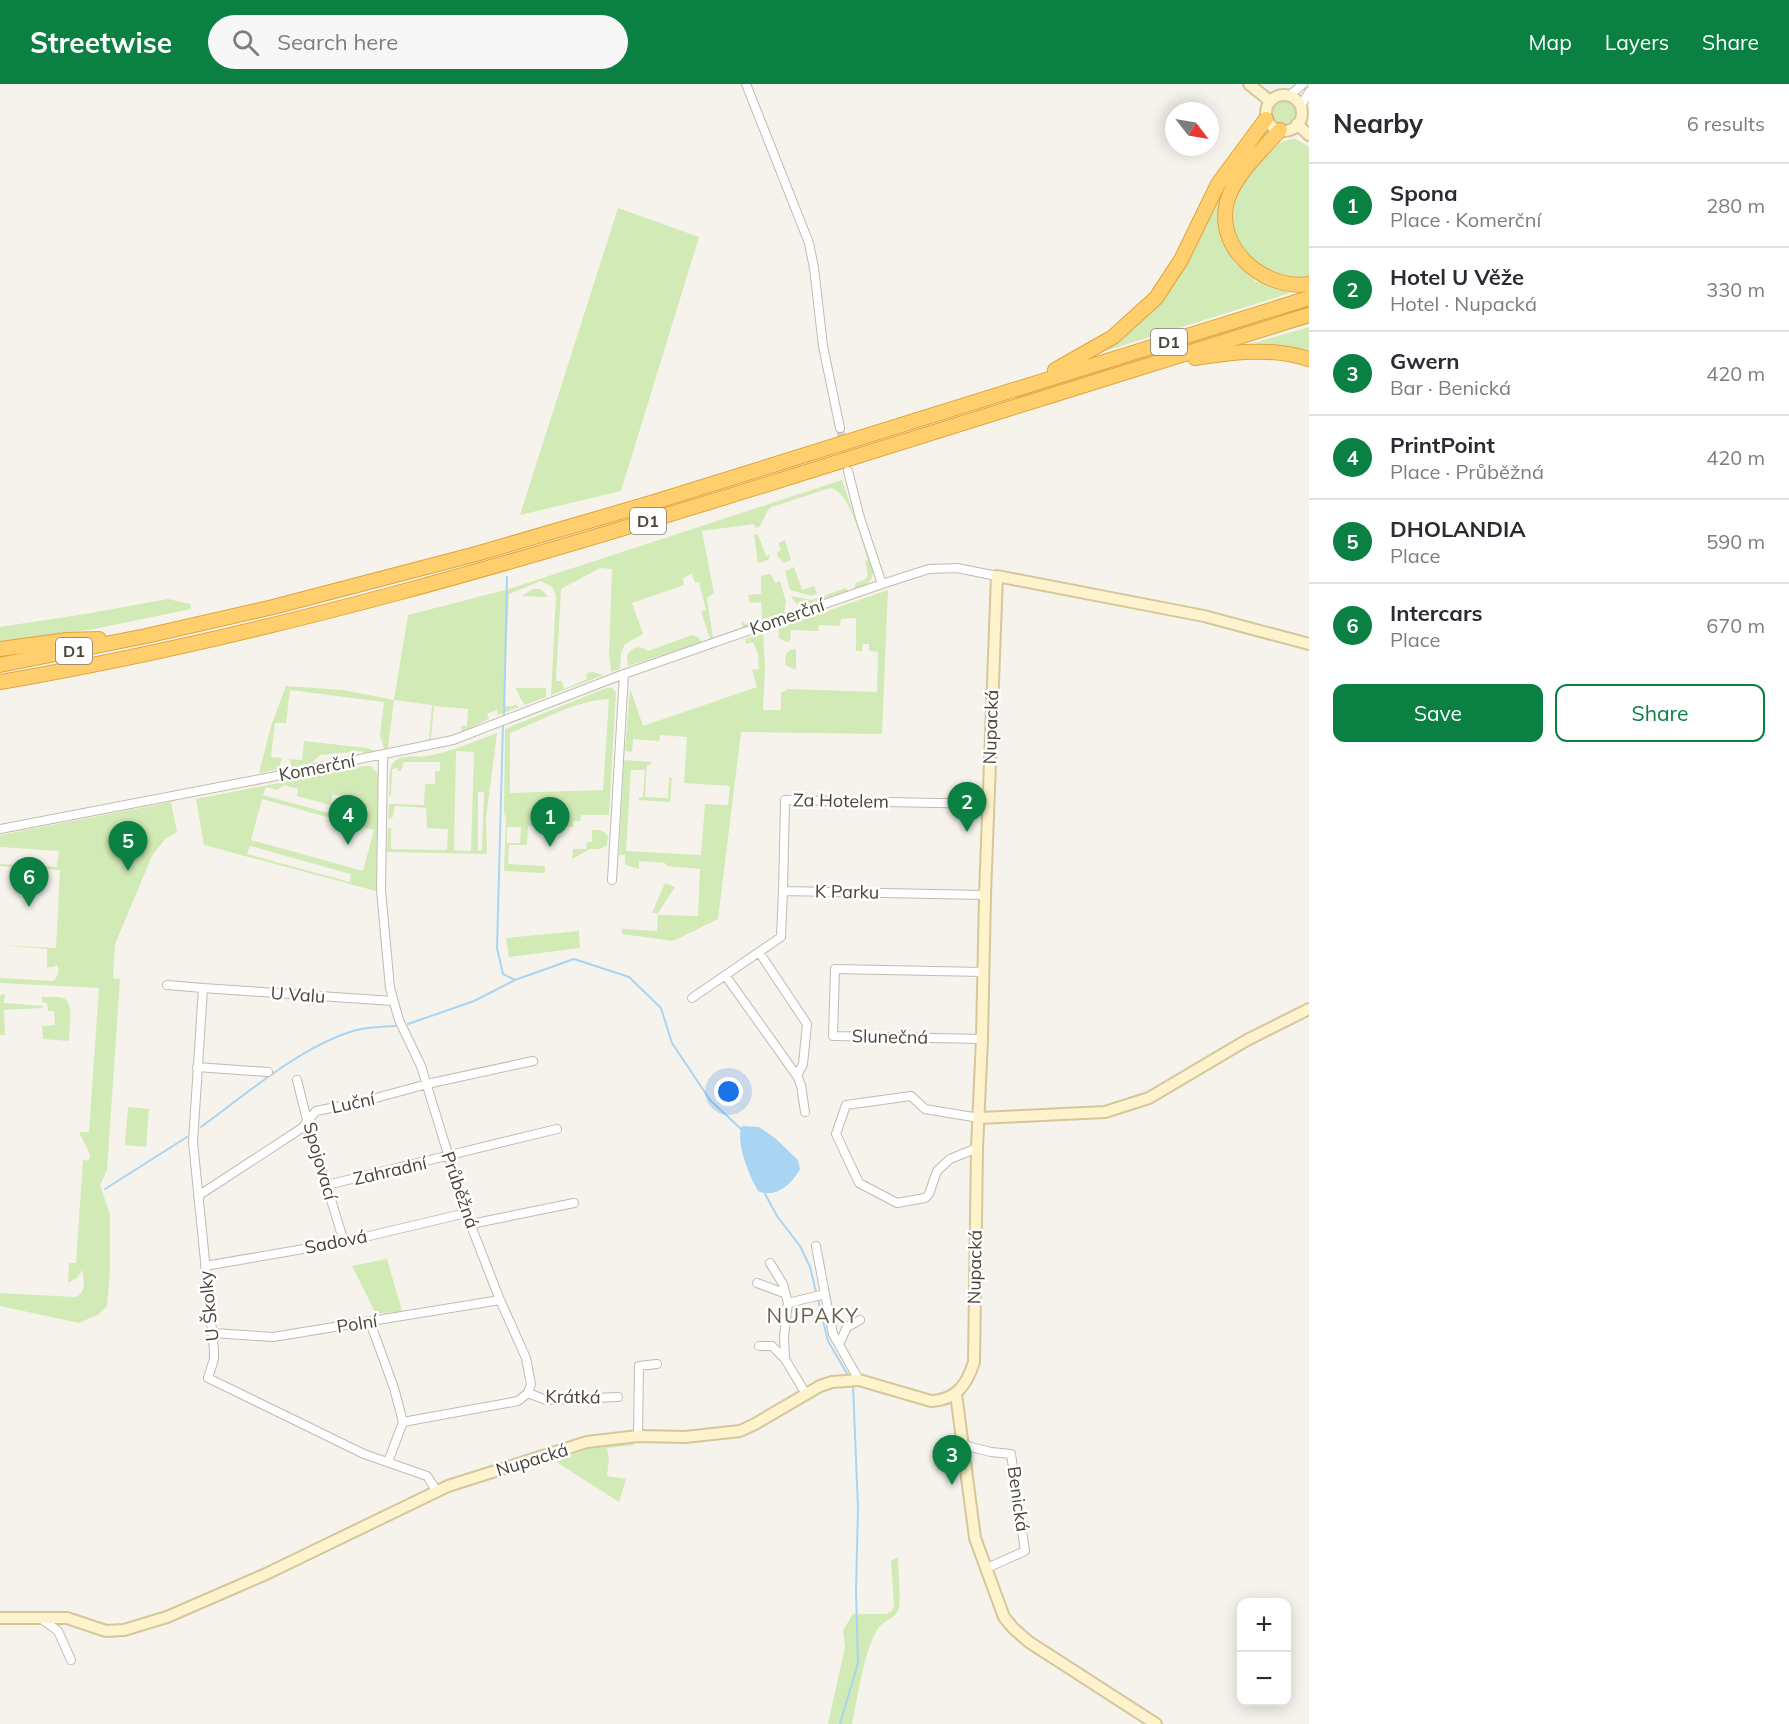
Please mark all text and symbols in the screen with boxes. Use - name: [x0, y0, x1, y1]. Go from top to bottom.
- search box: [208, 15, 628, 69]
- text: Streetwise: [30, 25, 172, 60]
- icon: search: [229, 26, 262, 59]
- text: Search here: [277, 28, 398, 56]
- text: Map: [1529, 29, 1572, 55]
- text: Layers: [1605, 29, 1669, 55]
- text: Share: [1702, 29, 1759, 55]
- north arrow: [1165, 102, 1219, 156]
- text: Nearby: [1333, 107, 1423, 140]
- text: 6 results: [1687, 111, 1765, 136]
- text: Spona: [1390, 179, 1458, 207]
- text: 1: [1347, 193, 1359, 218]
- text: 280 m: [1706, 193, 1765, 218]
- text: Place · Komerční: [1390, 207, 1541, 232]
- text: Hotel U Věže: [1390, 263, 1524, 291]
- text: 2: [1347, 277, 1359, 302]
- text: 330 m: [1706, 277, 1765, 302]
- text: Hotel · Nupacká: [1390, 291, 1537, 316]
- road number: D1: [1151, 329, 1187, 355]
- text: Gwern: [1390, 347, 1459, 375]
- text: 3: [1347, 361, 1359, 386]
- text: 420 m: [1706, 361, 1765, 386]
- text: Bar · Benická: [1390, 375, 1511, 400]
- text: PrintPoint: [1390, 431, 1495, 459]
- text: 4: [1347, 445, 1359, 470]
- text: 420 m: [1706, 445, 1765, 470]
- text: Place · Průběžná: [1390, 459, 1544, 484]
- road number: D1: [630, 508, 666, 534]
- text: DHOLANDIA: [1390, 515, 1526, 543]
- text: 5: [1347, 529, 1359, 554]
- text: 590 m: [1706, 529, 1765, 554]
- text: Place: [1390, 543, 1440, 568]
- street label: Komerční: [747, 593, 829, 640]
- text: Intercars: [1390, 599, 1483, 627]
- text: 6: [1347, 613, 1359, 638]
- text: 670 m: [1706, 613, 1765, 638]
- text: Place: [1390, 627, 1440, 652]
- road number: D1: [56, 638, 92, 664]
- button: Save: [1333, 684, 1543, 742]
- button: Share: [1555, 684, 1765, 742]
- street label: Nupacká: [978, 689, 1003, 765]
- street label: Komerční: [277, 749, 359, 786]
- pin: 2: [948, 782, 986, 832]
- street label: Za Hotelem: [793, 788, 889, 813]
- pin: 4: [328, 796, 368, 845]
- pin: 1: [530, 798, 570, 847]
- pin: 5: [108, 822, 148, 871]
- pin: 6: [9, 858, 48, 907]
- street label: K Parku: [815, 879, 879, 904]
- street label: U Valu: [270, 981, 326, 1008]
- street label: Slunečná: [852, 1024, 928, 1049]
- your location: [714, 1077, 743, 1106]
- street label: Luční: [329, 1086, 378, 1118]
- street label: Spojovací: [298, 1119, 343, 1204]
- street label: Průběžná: [437, 1148, 484, 1231]
- street label: Zahradní: [351, 1151, 431, 1190]
- street label: Sadová: [303, 1224, 369, 1259]
- street label: Nupacká: [962, 1230, 987, 1304]
- street label: U Školky: [193, 1269, 224, 1343]
- district label: NUPAKY: [766, 1302, 860, 1328]
- street label: Polní: [335, 1309, 381, 1338]
- street label: Krátká: [545, 1385, 601, 1408]
- pin: 3: [932, 1436, 972, 1485]
- street label: Nupacká: [493, 1438, 571, 1481]
- street label: Benická: [1003, 1465, 1034, 1533]
- map controls: [1237, 1598, 1291, 1706]
- button: +: [1237, 1598, 1291, 1652]
- button: −: [1237, 1652, 1291, 1706]

